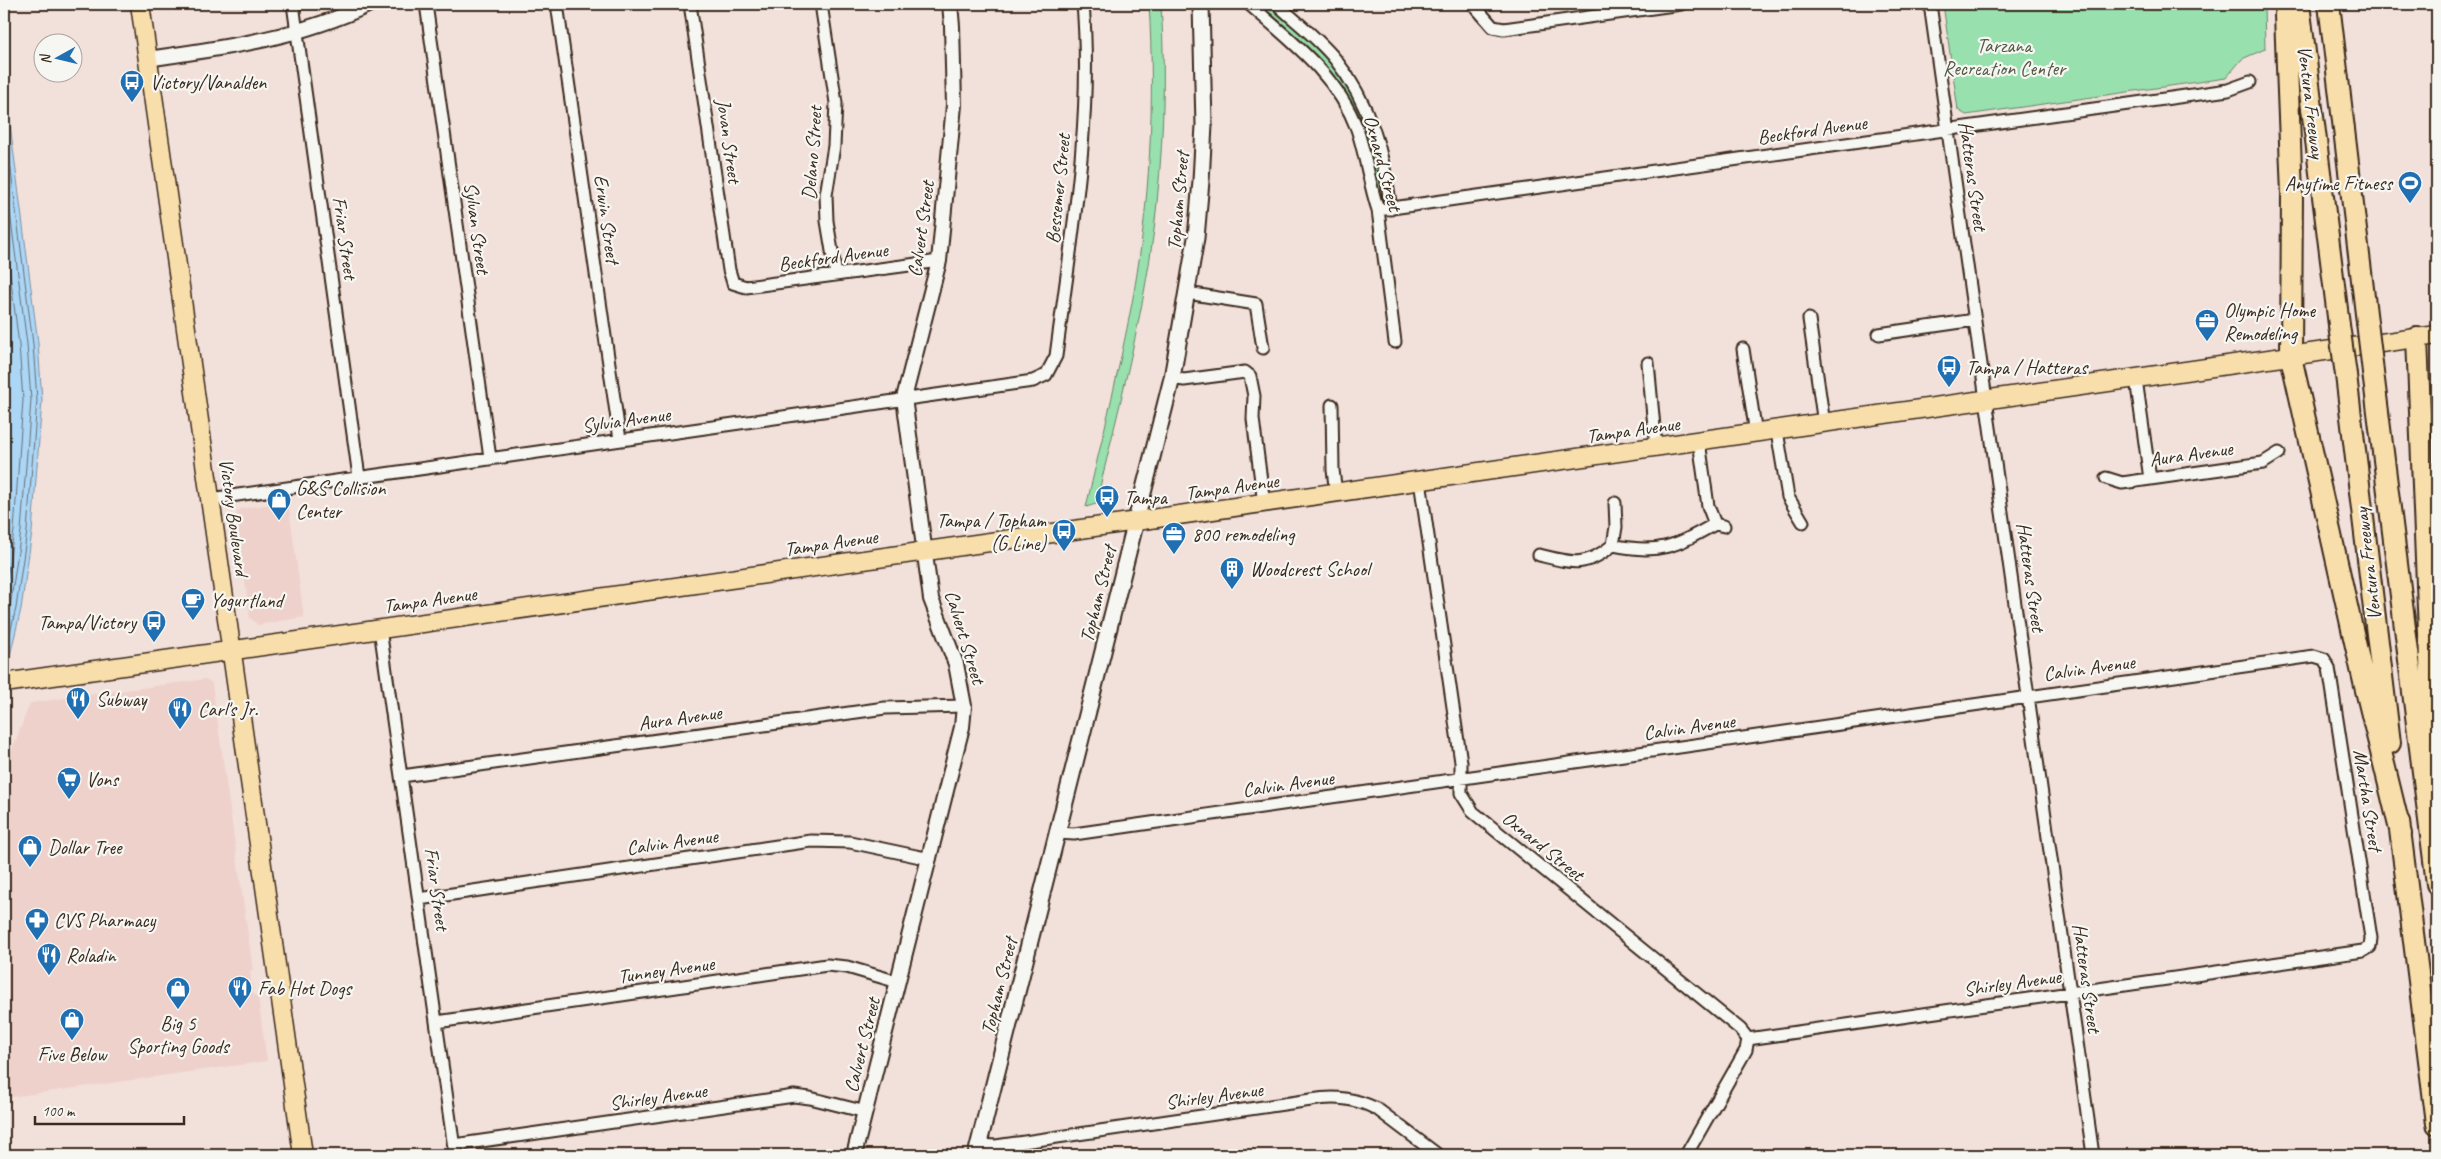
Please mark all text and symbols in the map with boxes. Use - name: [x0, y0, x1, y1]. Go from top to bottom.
- north arrow: [32, 32, 82, 82]
- park label: Tarzana Recreation Center: [1943, 33, 2067, 81]
- street label: Ventura Freeway: [2292, 44, 2331, 162]
- text: N: [36, 52, 55, 65]
- bus stop icon: Victory/Vanalden: [119, 69, 145, 103]
- place label: Victory/Vanalden: [150, 70, 267, 95]
- street label: Jovan Street: [711, 96, 748, 187]
- street label: Delano Street: [796, 103, 828, 201]
- street label: Beckford Avenue: [1756, 110, 1870, 150]
- street label: Oxnard Street: [1358, 112, 1408, 216]
- street label: Hatteras Street: [1953, 120, 1993, 235]
- street label: Bessemer Street: [1040, 131, 1076, 245]
- street label: Topham Street: [1161, 147, 1195, 251]
- sports icon: Anytime Fitness: [2397, 170, 2423, 204]
- place label: Anytime Fitness: [2285, 171, 2394, 196]
- street label: Erwin Street: [588, 173, 626, 268]
- street label: Calvert Street: [902, 177, 940, 279]
- street label: Sylvan Street: [458, 181, 496, 278]
- street label: Friar Street: [327, 195, 363, 283]
- street label: Beckford Avenue: [777, 237, 891, 277]
- place label: Olympic Home Remodeling: [2224, 298, 2316, 346]
- office icon: Olympic Home Remodeling: [2194, 308, 2220, 342]
- bus stop icon: Tampa / Hatteras: [1936, 354, 1962, 388]
- place label: Tampa / Hatteras: [1966, 355, 2089, 380]
- street label: Sylvia Avenue: [580, 401, 673, 439]
- street label: Tampa Avenue: [1585, 411, 1683, 449]
- street label: Aura Avenue: [2148, 436, 2235, 472]
- street label: Victory Boulevard: [213, 457, 255, 580]
- street label: Tampa Avenue: [1184, 468, 1282, 506]
- place label: G&S Collision Center: [296, 476, 386, 524]
- bus stop icon: Tampa: [1094, 484, 1120, 518]
- place label: Tampa: [1124, 485, 1169, 510]
- shop icon: G&S Collision Center: [266, 487, 292, 521]
- street label: Ventura Freeway: [2348, 504, 2387, 622]
- place label: Tampa / Topham (G Line): [937, 508, 1047, 556]
- bus stop icon: Tampa / Topham (G Line): [1051, 518, 1077, 552]
- office icon: 800 remodeling: [1161, 521, 1187, 555]
- street label: Hatteras Street: [2011, 521, 2051, 636]
- place label: 800 remodeling: [1192, 522, 1296, 547]
- street label: Tampa Avenue: [783, 524, 881, 562]
- street label: Topham Street: [1074, 540, 1123, 645]
- building icon: Woodcrest School: [1219, 556, 1245, 590]
- place label: Woodcrest School: [1250, 557, 1373, 582]
- street label: Tampa Avenue: [382, 581, 480, 619]
- cafe icon: Yogurtland: [180, 587, 206, 621]
- street label: Calvert Street: [939, 587, 992, 689]
- place label: Yogurtland: [210, 588, 286, 613]
- bus stop icon: Tampa/Victory: [141, 609, 167, 643]
- place label: Tampa/Victory: [38, 610, 138, 635]
- street label: Calvin Avenue: [2042, 649, 2138, 687]
- restaurant icon: Subway: [65, 686, 91, 720]
- place label: Subway: [96, 687, 149, 712]
- restaurant icon: Carl's Jr.: [167, 696, 193, 730]
- place label: Carl's Jr.: [198, 697, 258, 722]
- street label: Aura Avenue: [637, 700, 724, 736]
- street label: Calvin Avenue: [1642, 708, 1738, 746]
- street label: Martha Street: [2348, 747, 2389, 856]
- street label: Calvin Avenue: [1241, 765, 1337, 803]
- supermarket icon: Vons: [56, 766, 82, 800]
- place label: Vons: [86, 767, 120, 792]
- street label: Oxnard Street: [1497, 805, 1591, 888]
- street label: Calvin Avenue: [625, 823, 721, 861]
- shop icon: Dollar Tree: [17, 834, 43, 868]
- place label: Dollar Tree: [48, 835, 123, 860]
- street label: Friar Street: [419, 846, 455, 934]
- pharmacy icon: CVS Pharmacy: [24, 907, 50, 941]
- place label: CVS Pharmacy: [54, 908, 157, 933]
- street label: Hatteras Street: [2067, 922, 2107, 1037]
- street label: Topham Street: [975, 932, 1024, 1037]
- restaurant icon: Roladin: [36, 942, 62, 976]
- place label: Roladin: [66, 943, 117, 968]
- street label: Tunney Avenue: [616, 951, 717, 989]
- street label: Shirley Avenue: [1962, 964, 2064, 1002]
- restaurant icon: Fab Hot Dogs: [227, 975, 253, 1009]
- shop icon: Big 5 Sporting Goods: [165, 976, 191, 1010]
- place label: Fab Hot Dogs: [258, 976, 353, 1001]
- street label: Calvert Street: [838, 993, 886, 1095]
- shop icon: Five Below: [59, 1007, 85, 1041]
- place label: Big 5 Sporting Goods: [127, 1011, 231, 1059]
- place label: Five Below: [38, 1042, 108, 1067]
- street label: Shirley Avenue: [1164, 1077, 1266, 1115]
- street label: Shirley Avenue: [608, 1078, 710, 1116]
- scale bar: [35, 1094, 184, 1126]
- text: 100 m: [42, 1102, 76, 1121]

